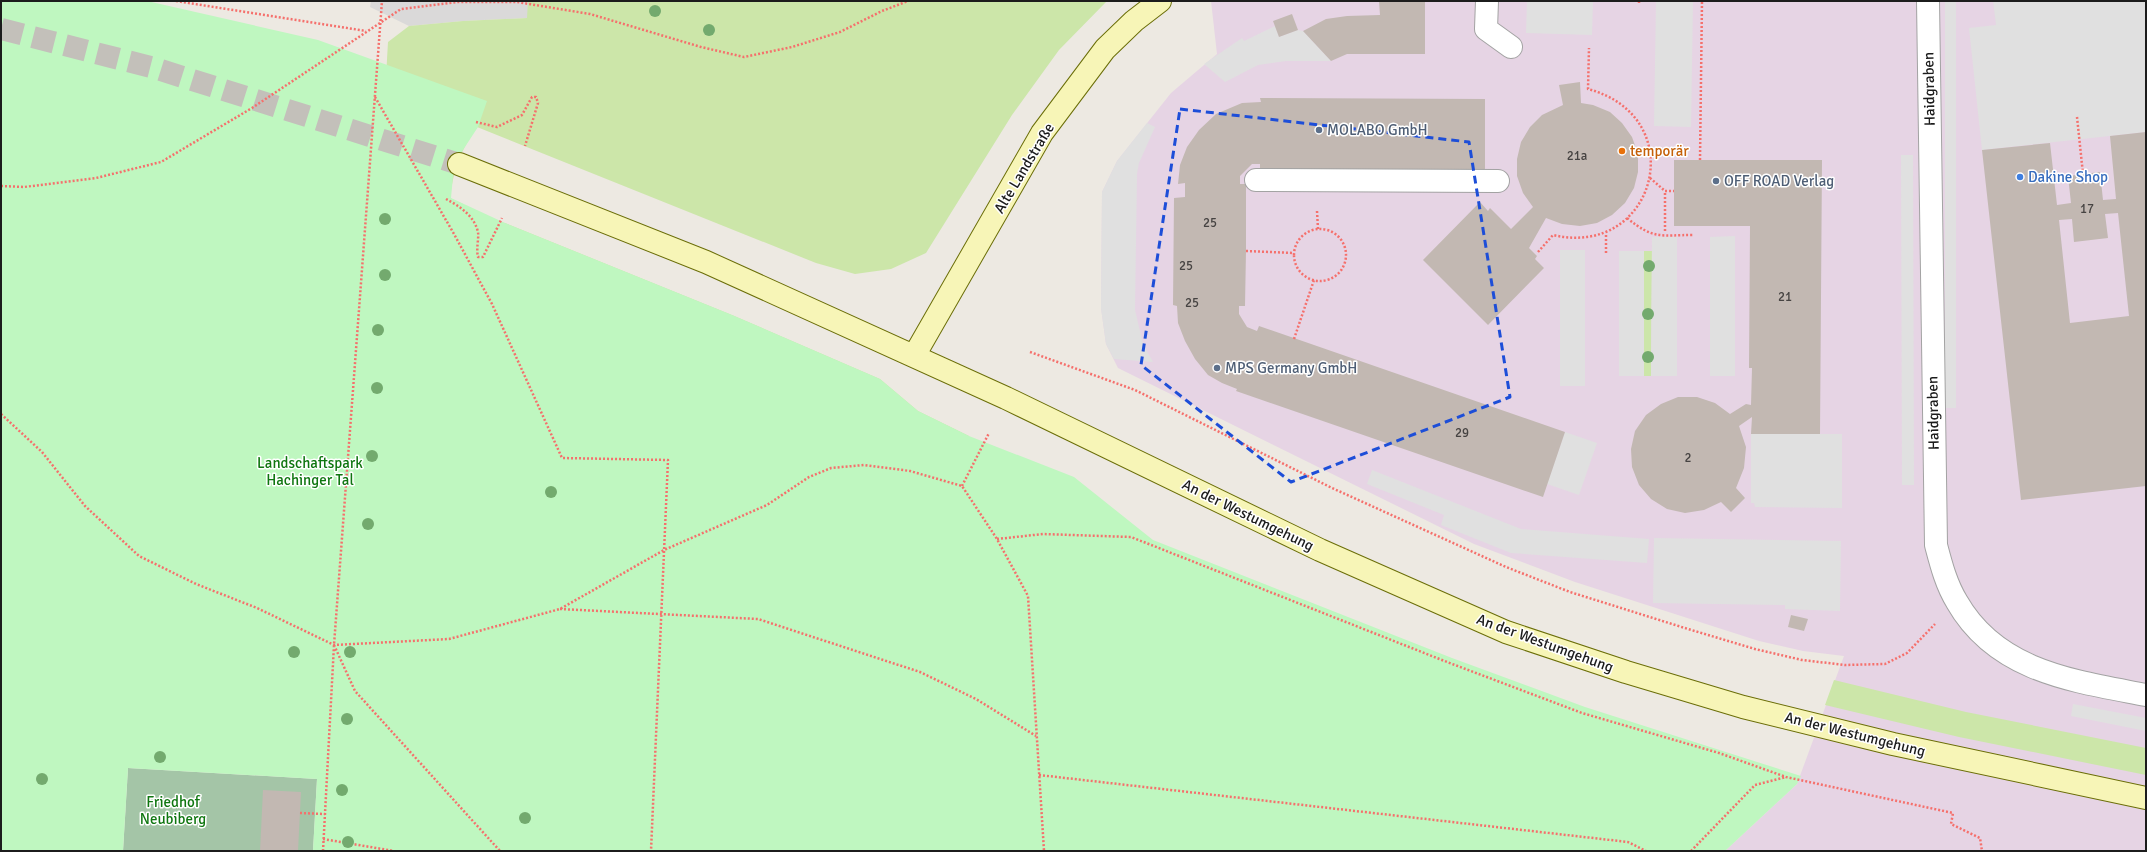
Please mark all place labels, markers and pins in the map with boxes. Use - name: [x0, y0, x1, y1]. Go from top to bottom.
- place label: MOLABO GmbH: [1327, 121, 1428, 139]
- marker: MOLABO GmbH: [1314, 125, 1324, 135]
- place label: temporär: [1630, 142, 1689, 160]
- marker: temporär: [1617, 146, 1627, 156]
- place label: Dakine Shop: [2028, 168, 2108, 186]
- place label: OFF ROAD Verlag: [1724, 172, 1834, 190]
- marker: Dakine Shop: [2015, 172, 2025, 182]
- marker: OFF ROAD Verlag: [1711, 176, 1721, 186]
- place label: MPS Germany GmbH: [1225, 359, 1357, 377]
- marker: MPS Germany GmbH: [1212, 363, 1222, 373]

